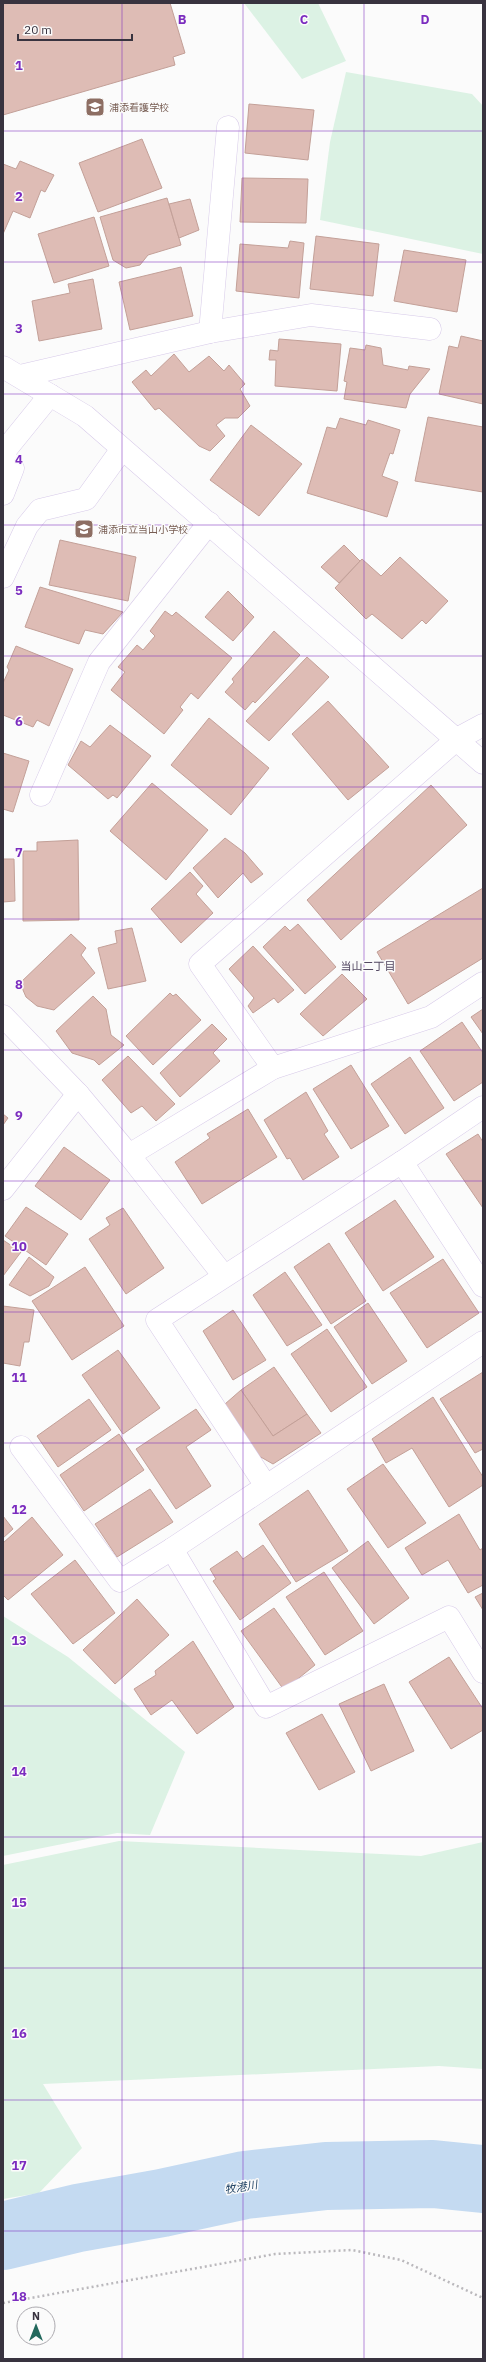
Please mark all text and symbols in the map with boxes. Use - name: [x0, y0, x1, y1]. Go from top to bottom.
- text: B: [178, 11, 187, 28]
- text: C: [300, 11, 309, 28]
- text: D: [420, 11, 430, 28]
- scale bar: [18, 16, 132, 42]
- text: 20 m: [24, 22, 52, 37]
- text: 1: [15, 57, 23, 74]
- school or university icon: 浦添看護学校: [84, 96, 106, 118]
- place label: 浦添看護学校: [109, 101, 169, 114]
- text: 2: [15, 188, 23, 205]
- text: 3: [15, 320, 23, 337]
- text: 4: [15, 451, 23, 468]
- school or university icon: 浦添市立当山小学校: [73, 518, 95, 540]
- place label: 浦添市立当山小学校: [98, 523, 188, 536]
- text: 5: [15, 582, 23, 599]
- text: 6: [15, 713, 23, 730]
- text: 7: [15, 844, 23, 861]
- district label: 当山二丁目: [341, 959, 396, 973]
- text: 8: [15, 976, 23, 993]
- text: 9: [15, 1107, 23, 1124]
- text: 10: [11, 1238, 27, 1255]
- text: 11: [11, 1369, 27, 1386]
- text: 12: [11, 1501, 27, 1518]
- text: 13: [11, 1632, 27, 1649]
- text: 14: [11, 1763, 27, 1780]
- text: 15: [11, 1894, 27, 1911]
- text: 16: [11, 2025, 27, 2042]
- text: 17: [11, 2157, 27, 2174]
- water label: 牧港川: [224, 2177, 259, 2196]
- text: 18: [11, 2288, 27, 2305]
- north arrow: [16, 2306, 56, 2346]
- text: N: [32, 2309, 40, 2323]

